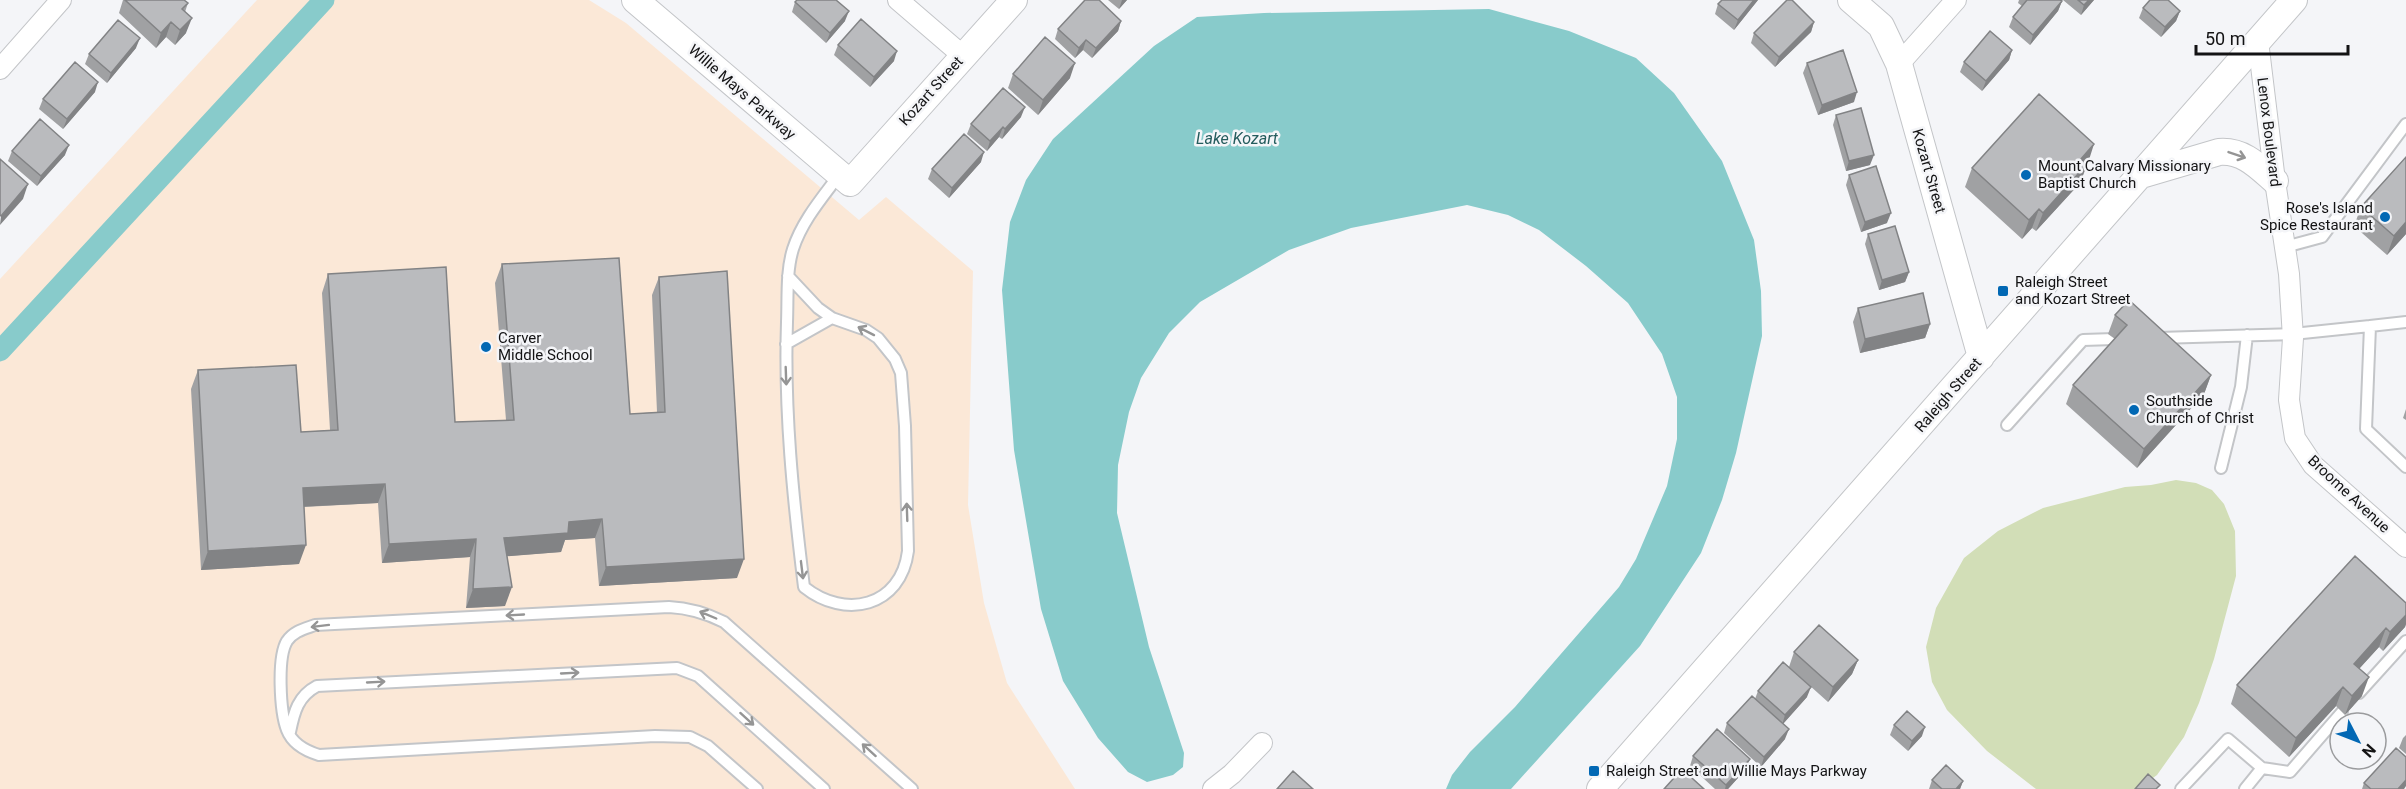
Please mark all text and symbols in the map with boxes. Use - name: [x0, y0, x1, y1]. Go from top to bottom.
- scale bar: [2196, 18, 2348, 56]
- text: 50 m: [2205, 28, 2245, 49]
- street label: Willie Mays Parkway: [685, 41, 799, 143]
- street label: Kozart Street: [895, 53, 967, 129]
- street label: Lenox Boulevard: [2253, 76, 2285, 188]
- street label: Kozart Street: [1908, 127, 1950, 215]
- water label: Lake Kozart: [1196, 129, 1279, 148]
- one-way arrow: [2228, 150, 2246, 161]
- place label: Mount Calvary Missionary Baptist Church: [2038, 157, 2211, 192]
- marker: Mount Calvary Missionary Baptist Church: [2019, 168, 2033, 182]
- place label: Rose's Island Spice Restaurant: [2260, 199, 2373, 234]
- marker: Rose's Island Spice Restaurant: [2378, 210, 2392, 224]
- place label: Raleigh Street and Kozart Street: [2015, 273, 2131, 308]
- marker: Raleigh Street and Kozart Street: [1996, 284, 2010, 298]
- one-way arrow: [857, 325, 875, 337]
- place label: Carver Middle School: [498, 329, 593, 364]
- marker: Carver Middle School: [479, 340, 493, 354]
- street label: Raleigh Street: [1911, 354, 1985, 436]
- one-way arrow: [780, 366, 791, 386]
- place label: Southside Church of Christ: [2146, 392, 2254, 427]
- marker: Southside Church of Christ: [2127, 403, 2141, 417]
- street label: Broome Avenue: [2304, 452, 2394, 537]
- one-way arrow: [901, 502, 913, 522]
- one-way arrow: [797, 560, 808, 580]
- one-way arrow: [505, 609, 525, 620]
- one-way arrow: [700, 609, 718, 620]
- one-way arrow: [311, 621, 331, 632]
- one-way arrow: [560, 667, 580, 678]
- one-way arrow: [365, 677, 385, 688]
- north arrow: [2328, 711, 2388, 771]
- one-way arrow: [739, 712, 754, 726]
- text: N: [2358, 740, 2380, 761]
- one-way arrow: [861, 743, 876, 757]
- place label: Raleigh Street and Willie Mays Parkway: [1606, 762, 1867, 780]
- marker: Raleigh Street and Willie Mays Parkway: [1587, 764, 1601, 778]

